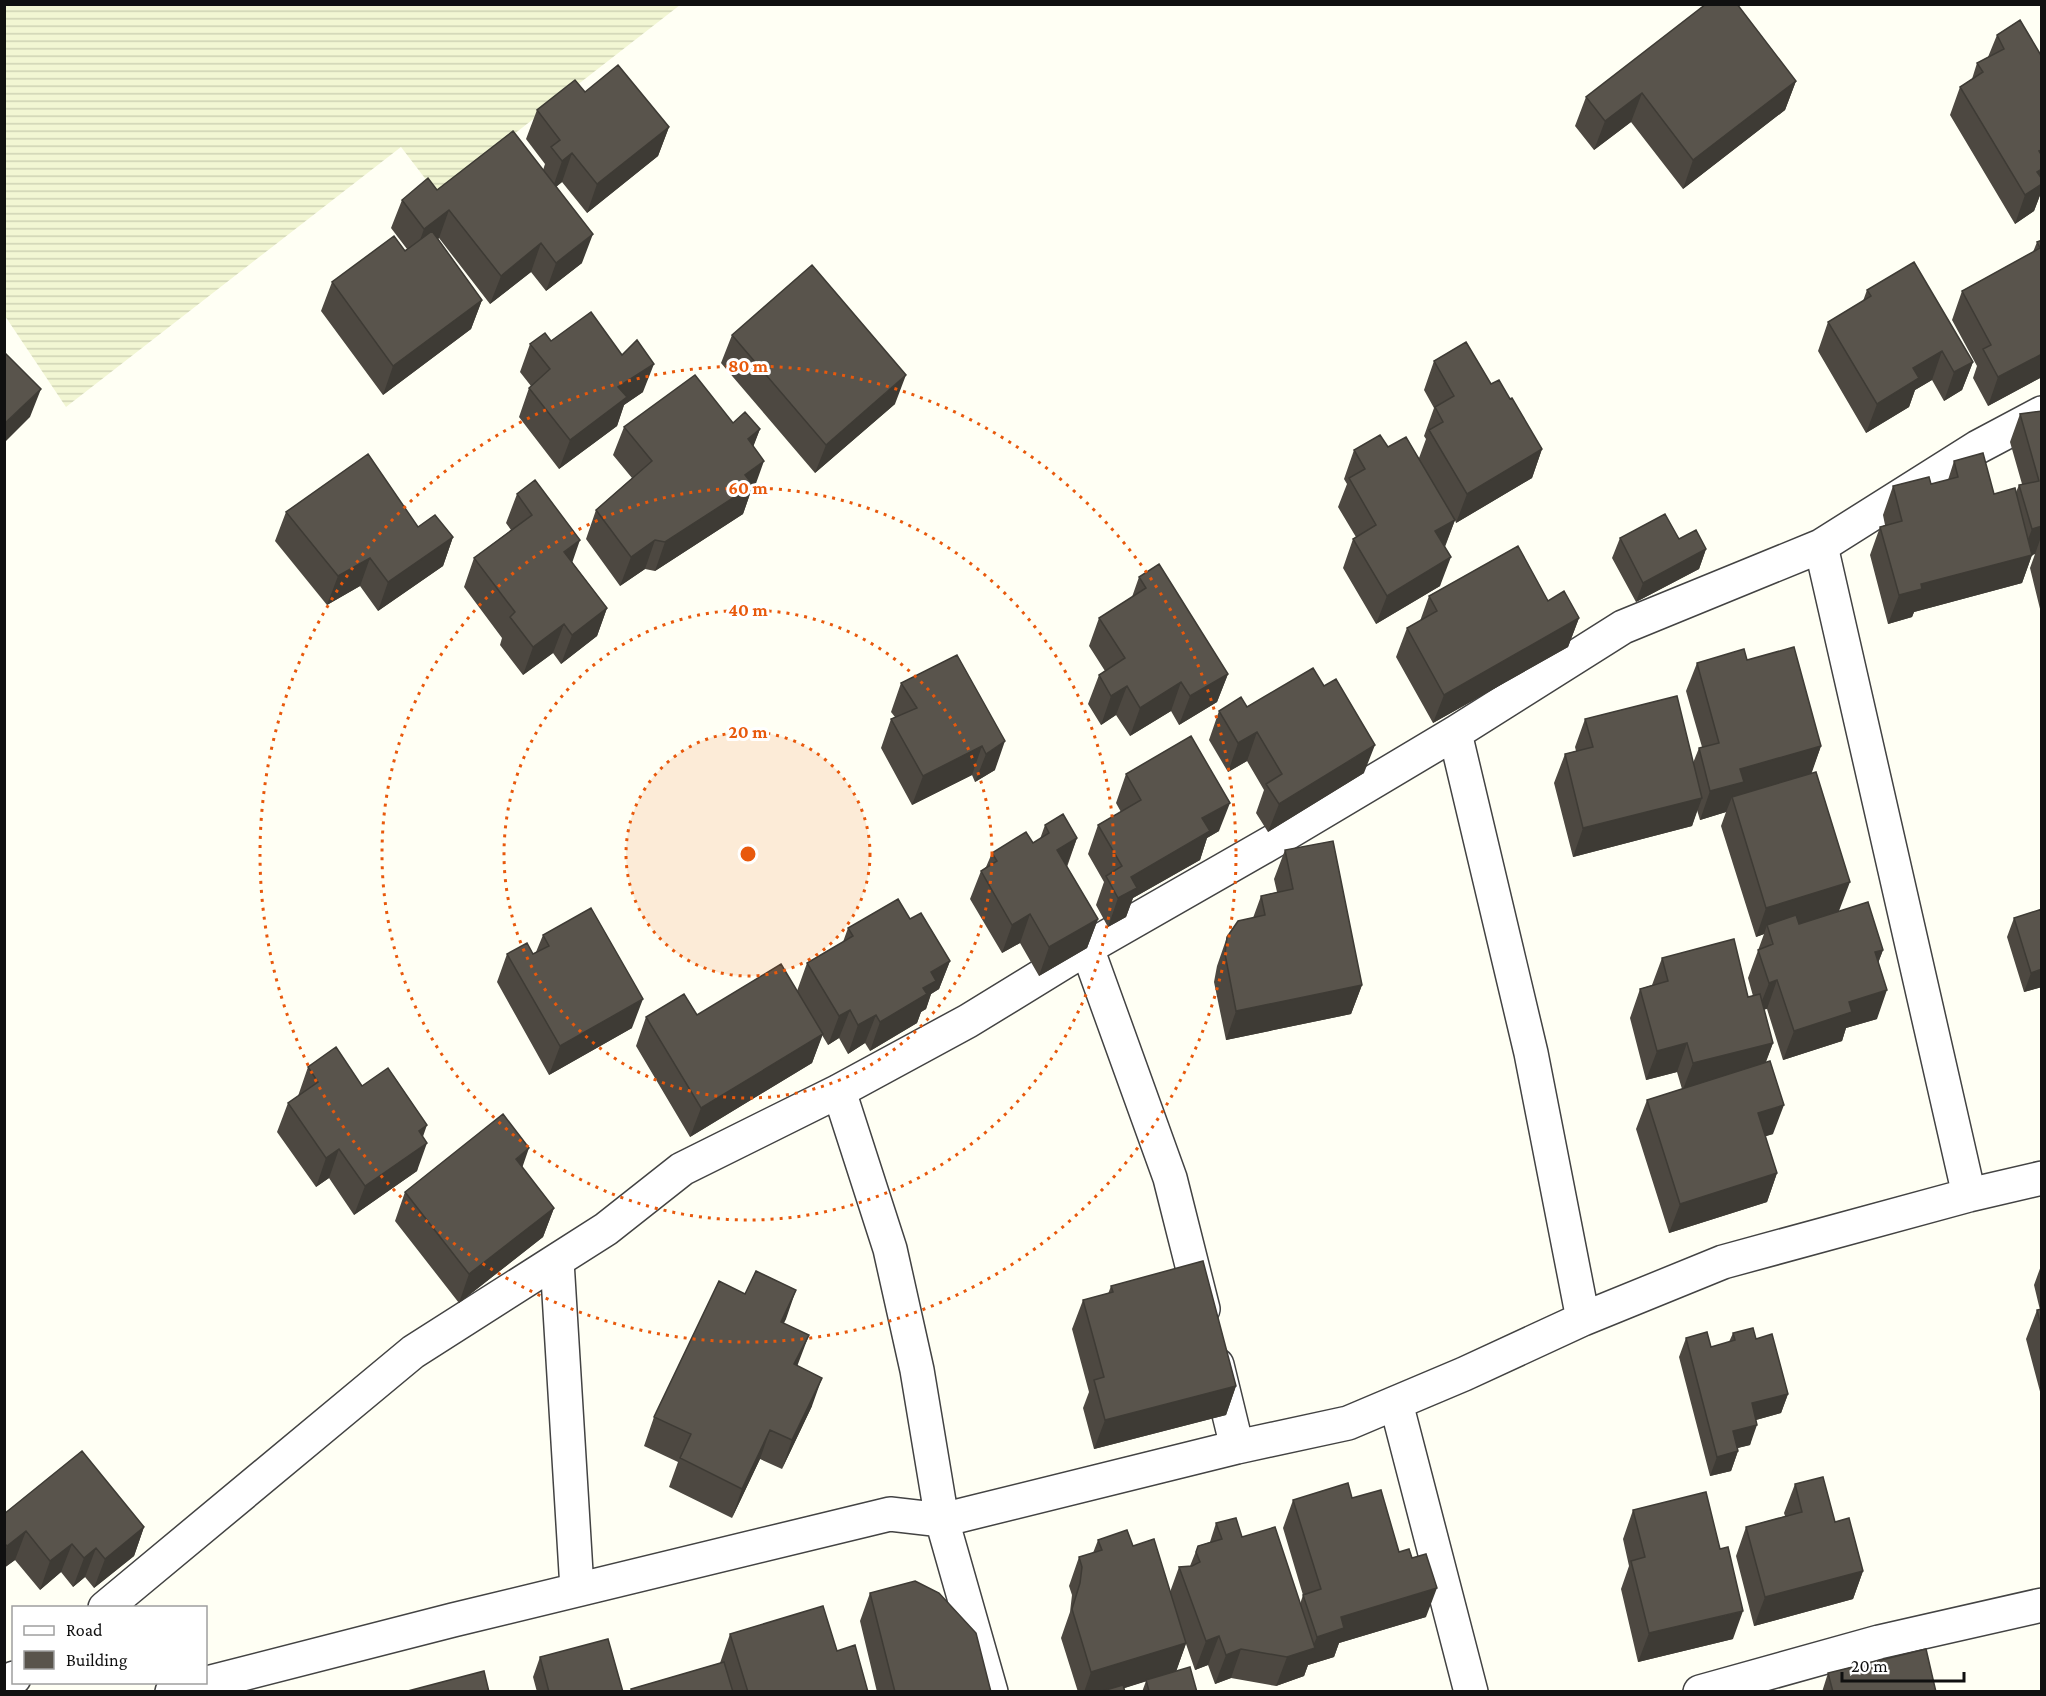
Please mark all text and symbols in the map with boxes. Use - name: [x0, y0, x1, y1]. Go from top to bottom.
- text: 80 m: [728, 356, 769, 376]
- text: 60 m: [728, 478, 768, 498]
- text: 40 m: [728, 600, 768, 620]
- text: 20 m: [729, 722, 768, 742]
- centre of rings: [738, 844, 758, 864]
- legend: [12, 1606, 207, 1684]
- text: Road: [66, 1620, 103, 1640]
- scale bar: [1842, 1645, 1964, 1683]
- text: Building: [66, 1650, 128, 1670]
- text: 20 m: [1851, 1656, 1888, 1676]

